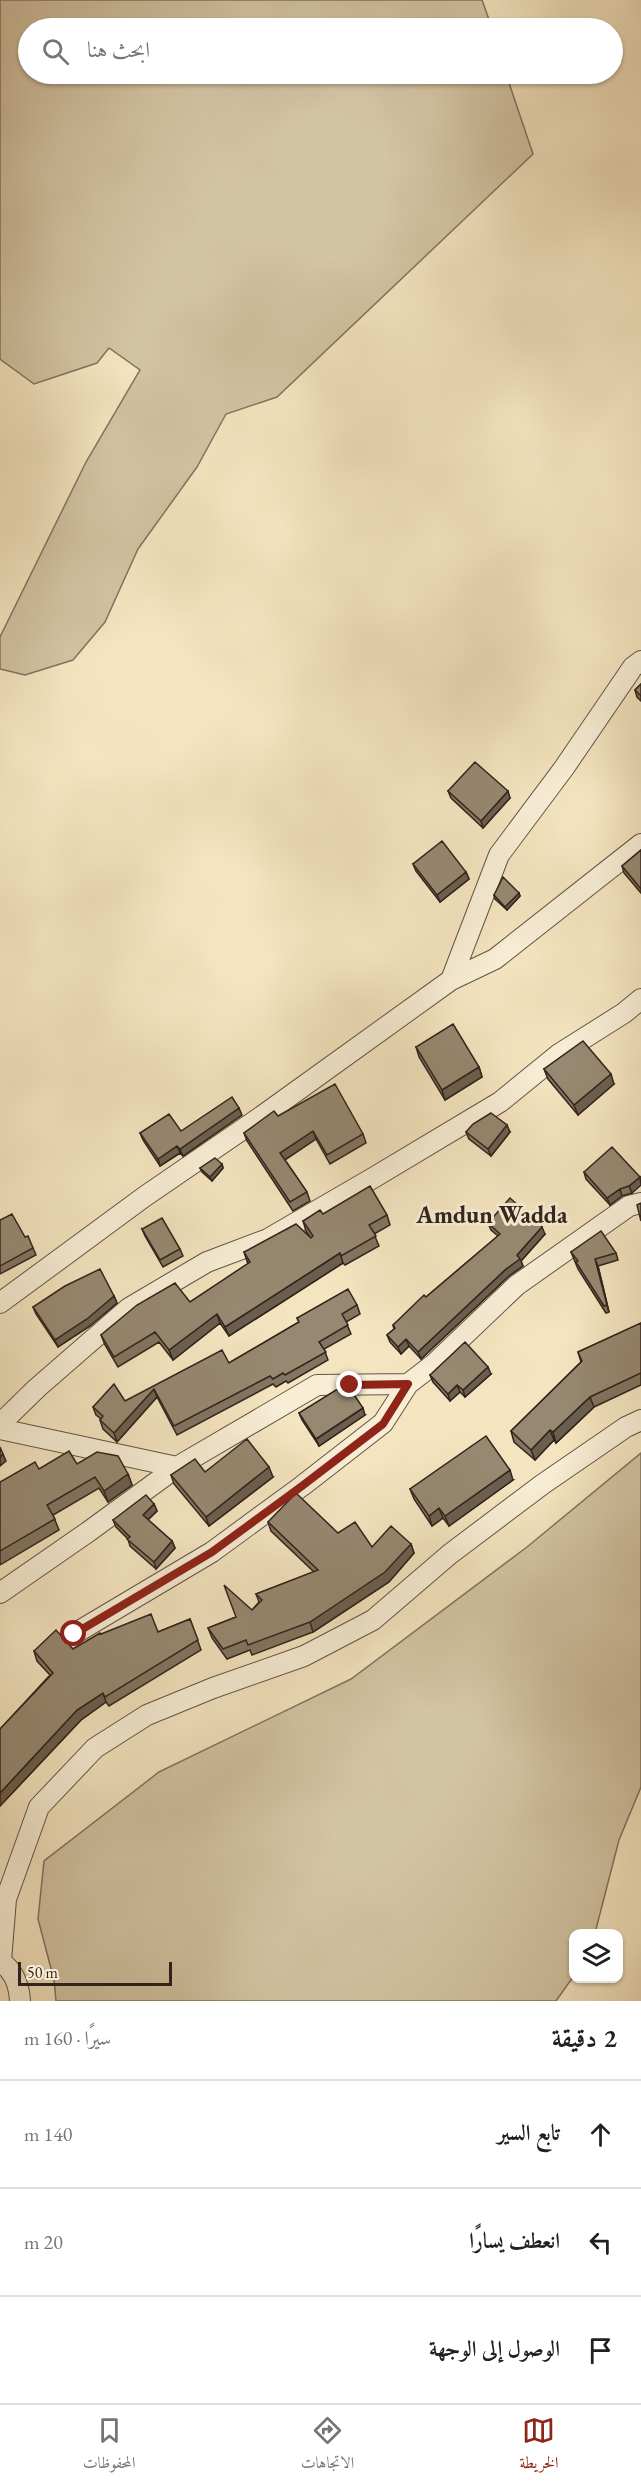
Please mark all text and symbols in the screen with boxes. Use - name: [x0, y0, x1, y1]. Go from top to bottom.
- search box: [18, 18, 623, 84]
- icon: search: [39, 35, 72, 68]
- text: ابحث هنا: [87, 35, 150, 64]
- district label: Amdun Wadda: [415, 1199, 568, 1230]
- route end: [336, 1371, 362, 1397]
- route start: [60, 1620, 86, 1646]
- map controls: [569, 1929, 623, 1983]
- button: layers: [569, 1929, 623, 1983]
- scale bar: [18, 1959, 172, 1986]
- text: 50 m: [27, 1962, 58, 1983]
- text: 2 دقيقة: [552, 2021, 617, 2055]
- text: سيرًا · 160 m: [24, 2025, 111, 2051]
- text: تابع السير: [497, 2118, 560, 2147]
- icon: ahead: [584, 2118, 617, 2151]
- text: 140 m: [24, 2121, 72, 2147]
- text: انعطف يسارًا: [469, 2226, 560, 2255]
- icon: left: [584, 2226, 617, 2259]
- text: 20 m: [24, 2229, 63, 2255]
- text: الوصول إلى الوجهة: [429, 2334, 560, 2363]
- icon: arrive: [584, 2334, 617, 2367]
- tab: المحفوظات: [83, 2414, 135, 2478]
- tab: الاتجاهات: [301, 2414, 354, 2478]
- tab: الخريطة: [519, 2414, 558, 2478]

